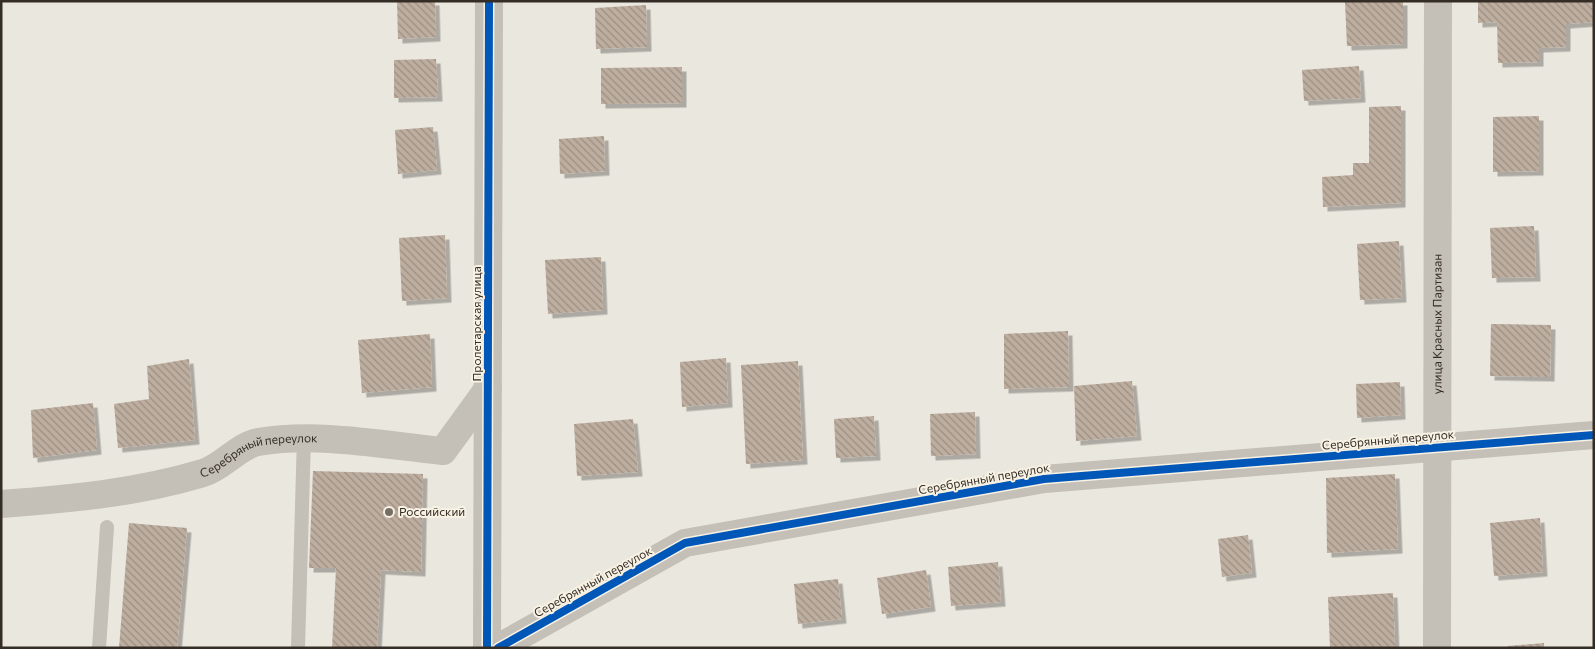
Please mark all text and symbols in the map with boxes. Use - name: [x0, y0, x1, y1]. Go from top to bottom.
- street label: улица Красных Партизан: [1429, 254, 1444, 394]
- street label: Пролетарская улица: [469, 266, 483, 382]
- street label: Серебрянный переулок: [1321, 426, 1455, 452]
- street label: Серебряный переулок: [198, 430, 318, 480]
- street label: Серебрянный переулок: [917, 459, 1051, 496]
- place label: Российский: [399, 504, 465, 518]
- marker: Российский: [383, 506, 395, 518]
- street label: Серебрянный переулок: [531, 543, 654, 619]

